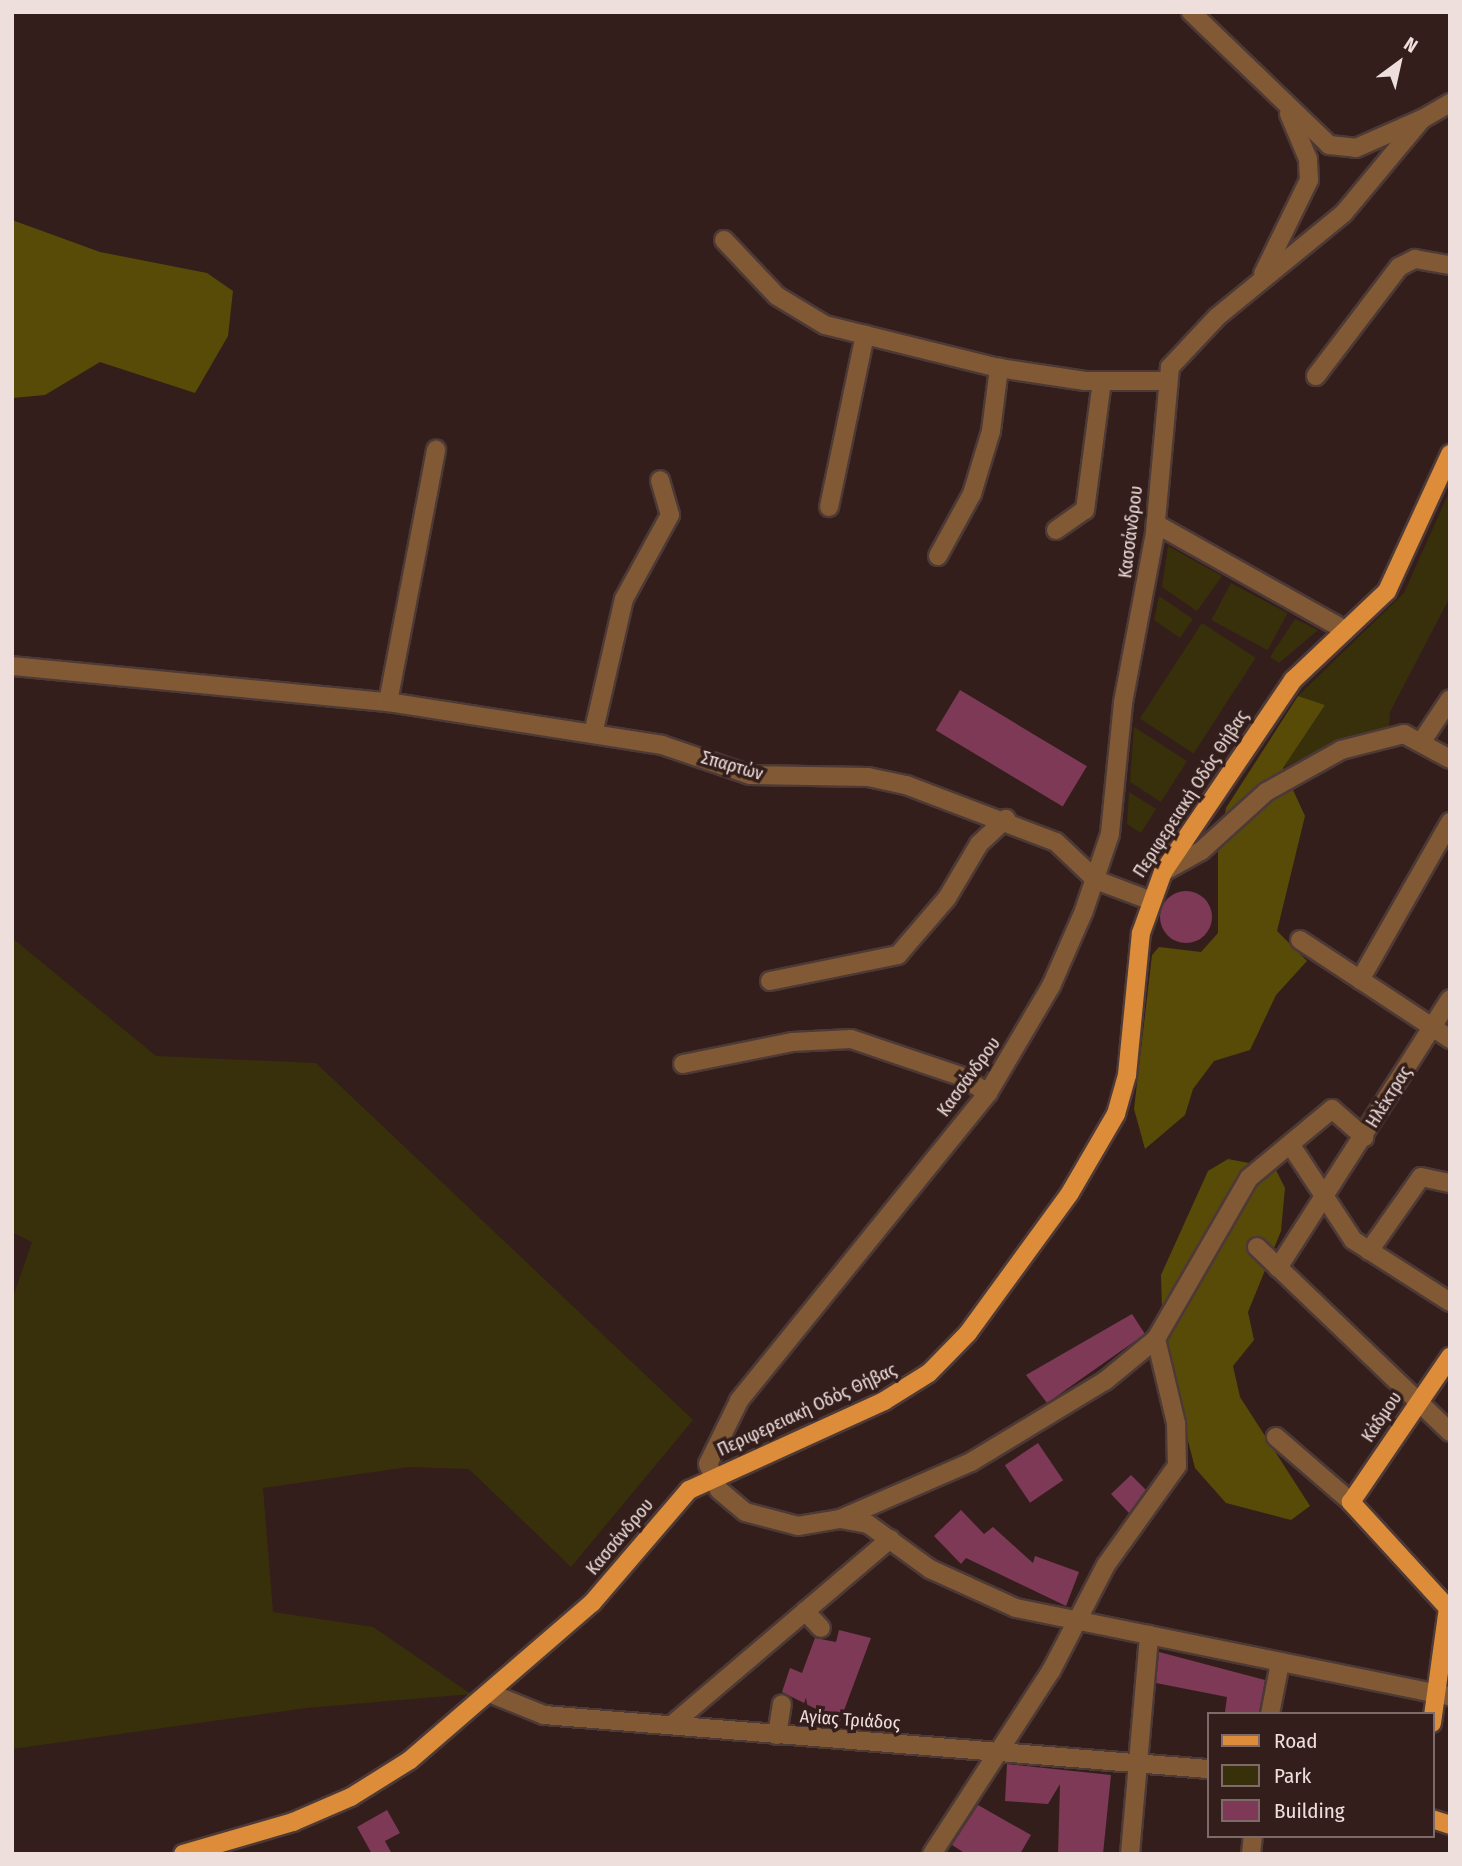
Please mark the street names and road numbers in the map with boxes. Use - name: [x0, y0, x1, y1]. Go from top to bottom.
- street label: Κασσάνδρου: [1115, 485, 1147, 579]
- street label: Περιφερειακή Οδός Θήβας: [1129, 706, 1253, 882]
- street label: Σπαρτών: [699, 747, 765, 785]
- street label: Κασσάνδρου: [933, 1033, 1005, 1121]
- street label: Ηλέκτρας: [1362, 1062, 1416, 1132]
- street label: Περιφερειακή Οδός Θήβας: [714, 1359, 900, 1461]
- street label: Κάδμου: [1357, 1388, 1407, 1446]
- street label: Κασσάνδρου: [582, 1494, 658, 1580]
- street label: Αγίας Τριάδος: [799, 1706, 901, 1734]

